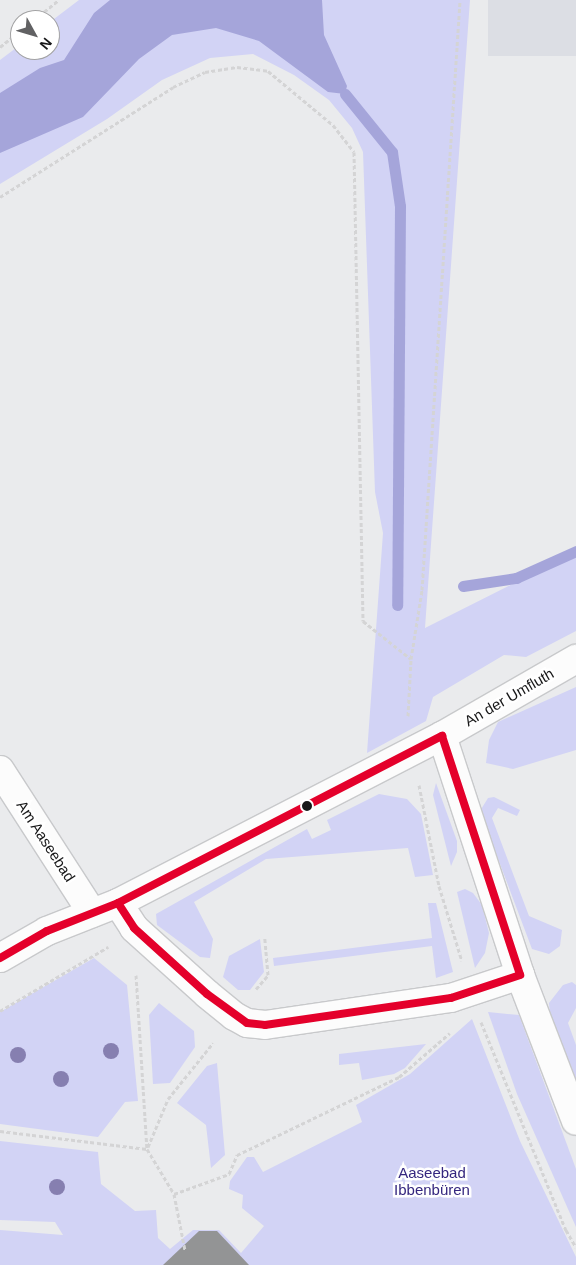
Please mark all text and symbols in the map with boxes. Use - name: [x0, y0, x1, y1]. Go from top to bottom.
- north arrow: [10, 10, 60, 60]
- text: N: [36, 35, 55, 53]
- street label: An der Umfluth: [461, 664, 557, 730]
- street label: Am Aaseebad: [13, 797, 79, 885]
- unlabelled marker: [302, 801, 312, 811]
- park label: Aaseebad Ibbenbüren: [394, 1163, 470, 1198]

